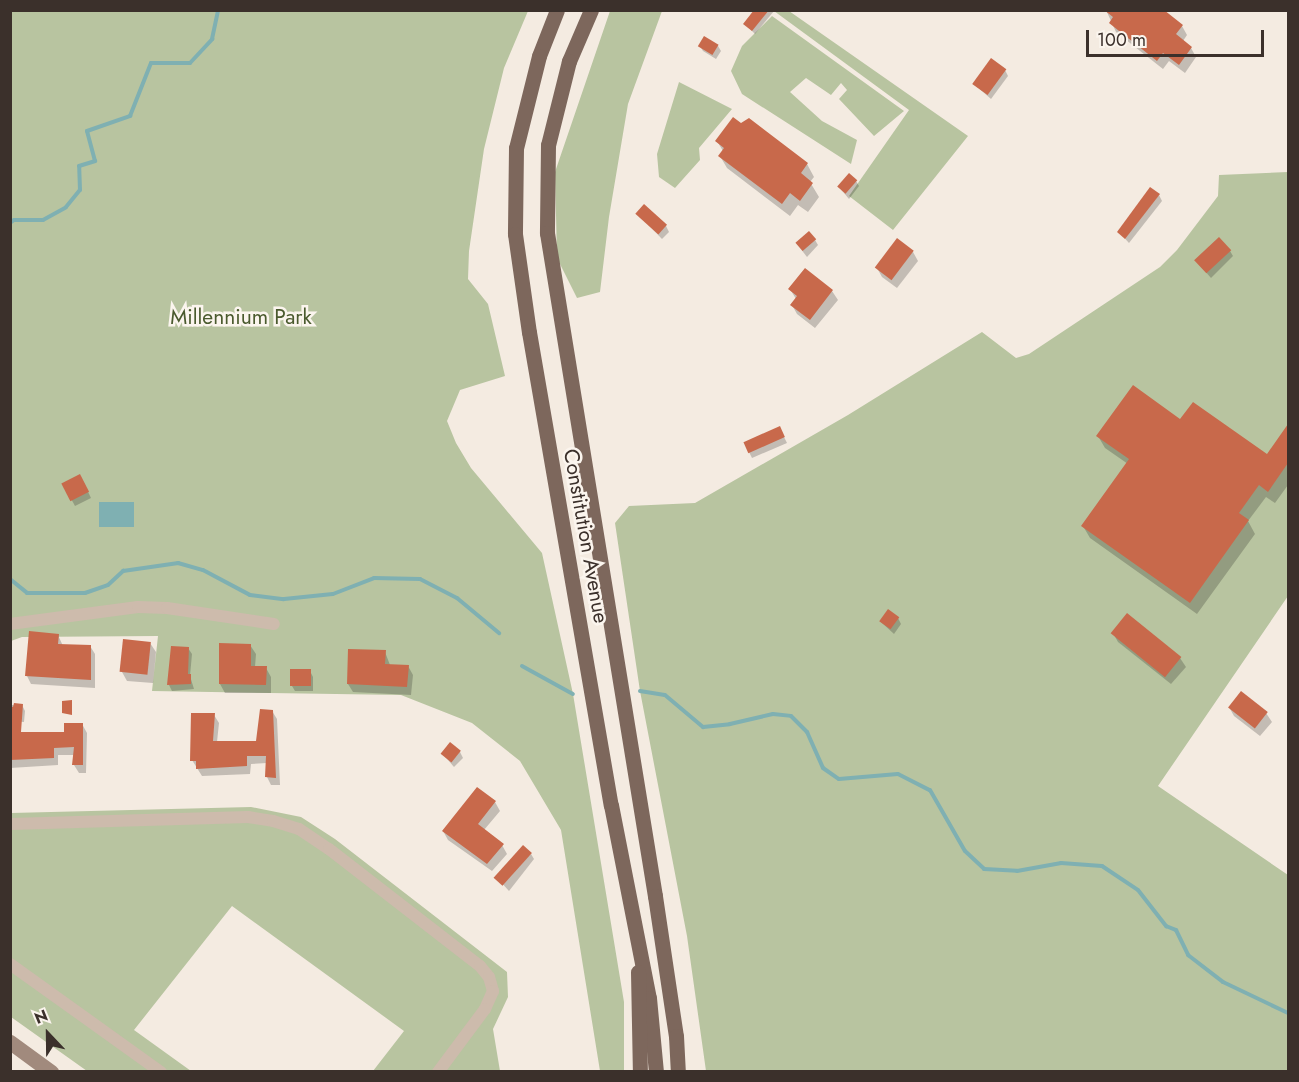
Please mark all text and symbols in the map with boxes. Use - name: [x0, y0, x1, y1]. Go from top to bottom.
- scale bar: [1089, 18, 1268, 56]
- text: 100 m: [1097, 27, 1146, 53]
- park label: Millennium Park: [170, 304, 312, 330]
- street label: Constitution Avenue: [558, 447, 614, 625]
- north arrow: [18, 1004, 78, 1064]
- text: N: [31, 1004, 51, 1030]

